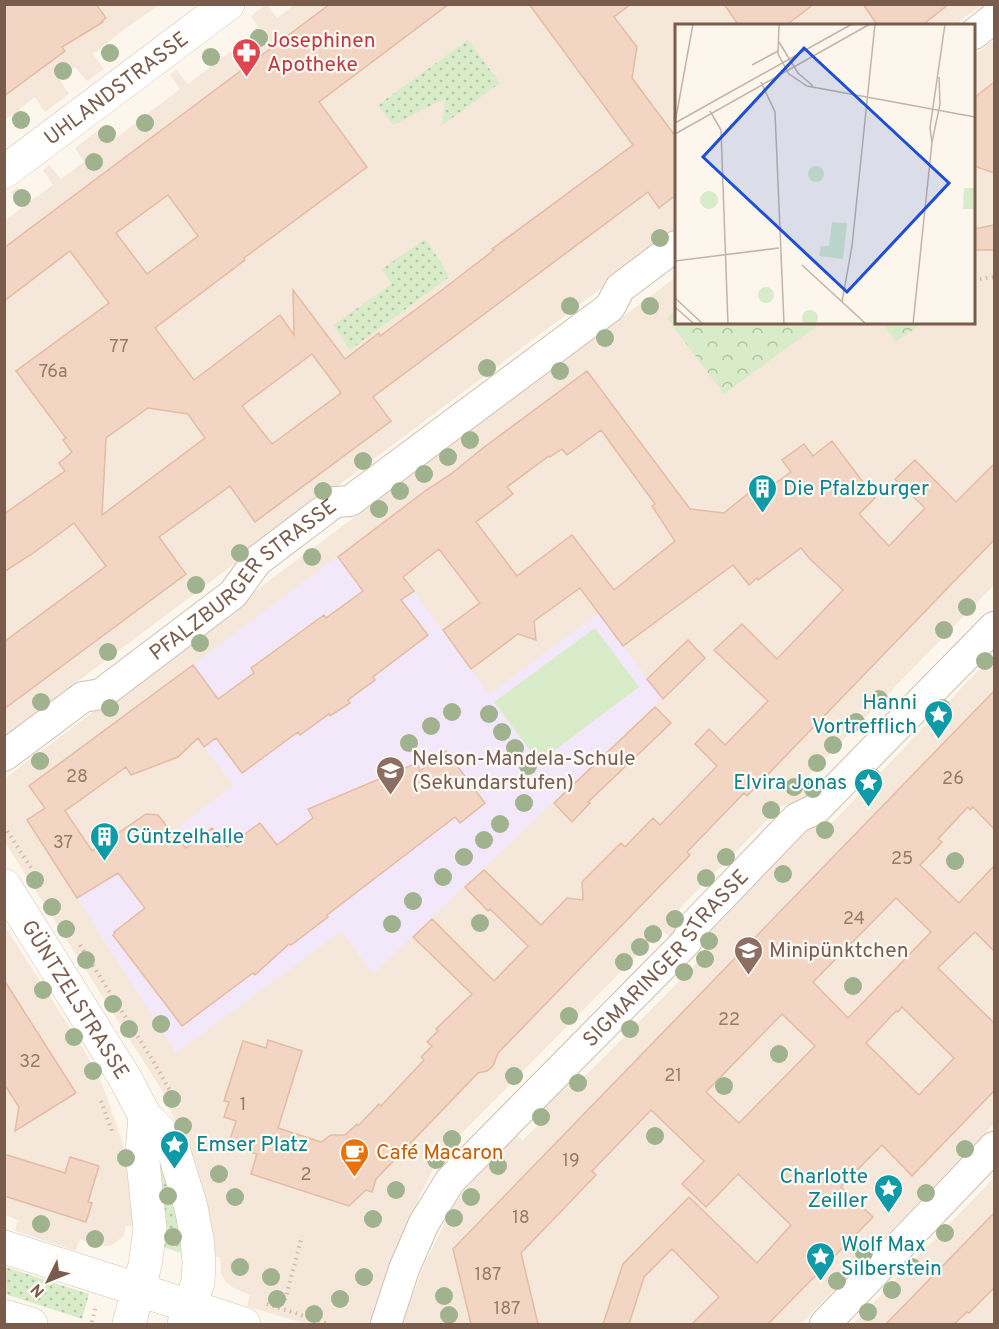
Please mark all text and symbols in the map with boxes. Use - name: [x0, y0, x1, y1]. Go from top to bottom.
- inset map: [675, 24, 975, 324]
- street label: UHLANDSTRASSE: [39, 26, 194, 152]
- place label: Josephinen Apotheke: [267, 28, 376, 79]
- pharmacy icon: Josephinen Apotheke: [230, 36, 262, 78]
- house number: 77: [109, 336, 129, 359]
- house number: 76a: [39, 361, 67, 384]
- building icon: Die Pfalzburger: [746, 472, 778, 514]
- place label: Die Pfalzburger: [783, 476, 929, 503]
- street label: PFALZBURGER STRASSE: [145, 493, 343, 667]
- place label: Hanni Vortrefflich: [812, 690, 917, 741]
- place icon: Hanni Vortrefflich: [922, 698, 954, 740]
- place label: Nelson-Mandela-Schule (Sekundarstufen): [412, 746, 636, 797]
- school or university icon: Nelson-Mandela-Schule (Sekundarstufen): [375, 754, 407, 796]
- house number: 28: [66, 766, 88, 789]
- place icon: Elvira Jonas: [852, 766, 884, 808]
- house number: 26: [942, 768, 964, 791]
- place label: Elvira Jonas: [733, 770, 847, 797]
- building icon: Güntzelhalle: [89, 820, 121, 862]
- place label: Güntzelhalle: [126, 824, 244, 851]
- house number: 37: [53, 832, 73, 855]
- house number: 25: [891, 848, 913, 871]
- street label: SIGMARINGER STRASSE: [578, 864, 755, 1054]
- house number: 24: [843, 908, 865, 931]
- street label: GÜNTZELSTRASSE: [14, 915, 134, 1085]
- school or university icon: Minipünktchen: [732, 934, 764, 976]
- place label: Minipünktchen: [769, 938, 909, 965]
- house number: 22: [718, 1009, 740, 1032]
- house number: 32: [19, 1051, 41, 1074]
- house number: 21: [664, 1065, 682, 1088]
- house number: 1: [240, 1094, 246, 1117]
- place icon: Emser Platz: [159, 1128, 191, 1170]
- place label: Emser Platz: [196, 1132, 308, 1159]
- cafe icon: Café Macaron: [339, 1136, 371, 1178]
- place label: Café Macaron: [376, 1140, 504, 1167]
- house number: 19: [562, 1150, 580, 1173]
- house number: 2: [300, 1164, 312, 1187]
- place label: Charlotte Zeiller: [779, 1164, 868, 1215]
- place icon: Charlotte Zeiller: [873, 1172, 905, 1214]
- house number: 18: [512, 1207, 530, 1230]
- place label: Wolf Max Silberstein: [841, 1232, 942, 1283]
- place icon: Wolf Max Silberstein: [804, 1240, 836, 1282]
- north arrow: [18, 1251, 78, 1311]
- house number: 187: [475, 1264, 501, 1287]
- text: N: [27, 1279, 50, 1301]
- house number: 187: [494, 1298, 520, 1321]

